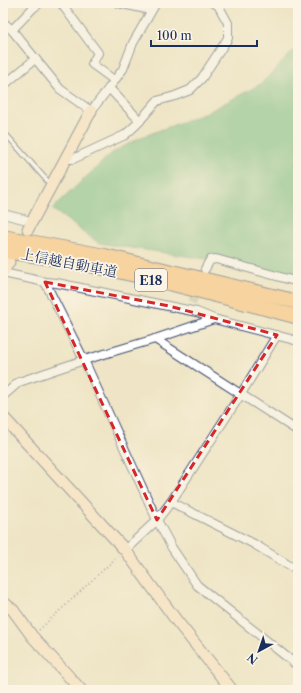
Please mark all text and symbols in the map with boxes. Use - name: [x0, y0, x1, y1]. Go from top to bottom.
- scale bar: [151, 22, 257, 48]
- text: 100 m: [157, 28, 192, 43]
- street label: 上信越自動車道: [19, 245, 119, 281]
- road number: E18: [135, 269, 167, 291]
- north arrow: [239, 631, 279, 671]
- text: N: [244, 650, 261, 667]

